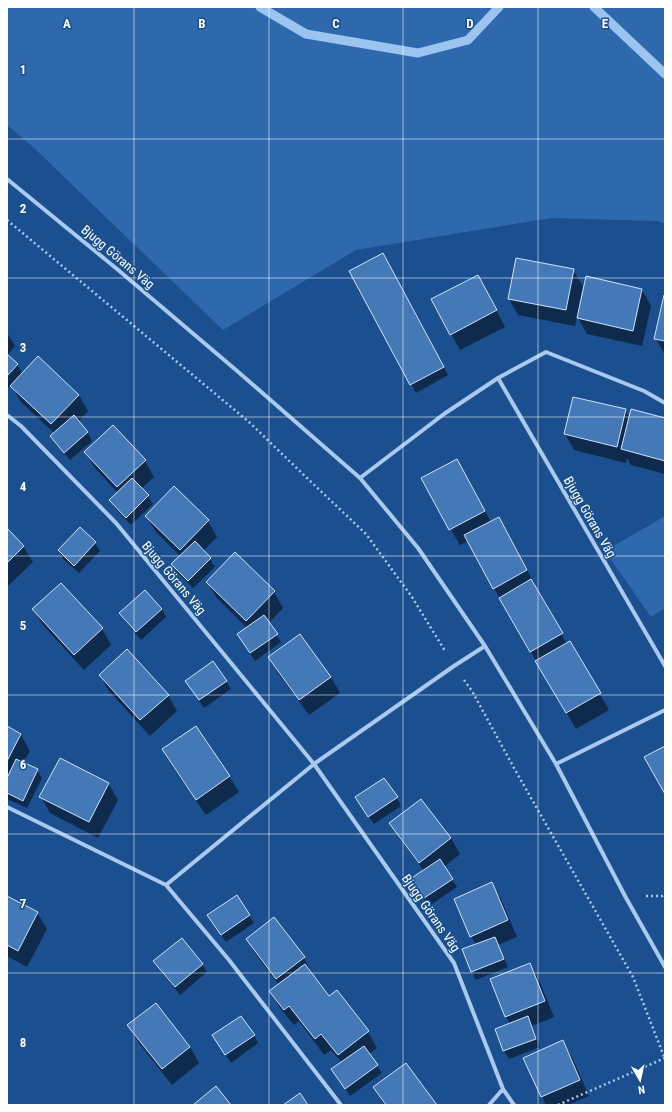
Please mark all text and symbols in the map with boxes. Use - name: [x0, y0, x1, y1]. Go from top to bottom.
- text: A: [63, 16, 71, 31]
- text: B: [198, 16, 206, 31]
- text: C: [332, 16, 340, 31]
- text: D: [466, 16, 474, 31]
- text: E: [602, 16, 609, 31]
- text: 1: [20, 62, 26, 77]
- text: 2: [20, 201, 27, 216]
- street label: Bjugg Görans Väg: [78, 222, 158, 292]
- text: 3: [20, 340, 26, 355]
- street label: Bjugg Görans Väg: [561, 474, 619, 560]
- text: 4: [20, 479, 27, 494]
- street label: Bjugg Görans Väg: [139, 538, 209, 618]
- text: 5: [20, 618, 27, 633]
- text: 6: [20, 757, 27, 772]
- street label: Bjugg Görans Väg: [399, 871, 463, 955]
- text: 7: [20, 896, 27, 911]
- text: 8: [20, 1035, 26, 1050]
- north arrow: [620, 1060, 660, 1100]
- text: N: [637, 1082, 646, 1096]

